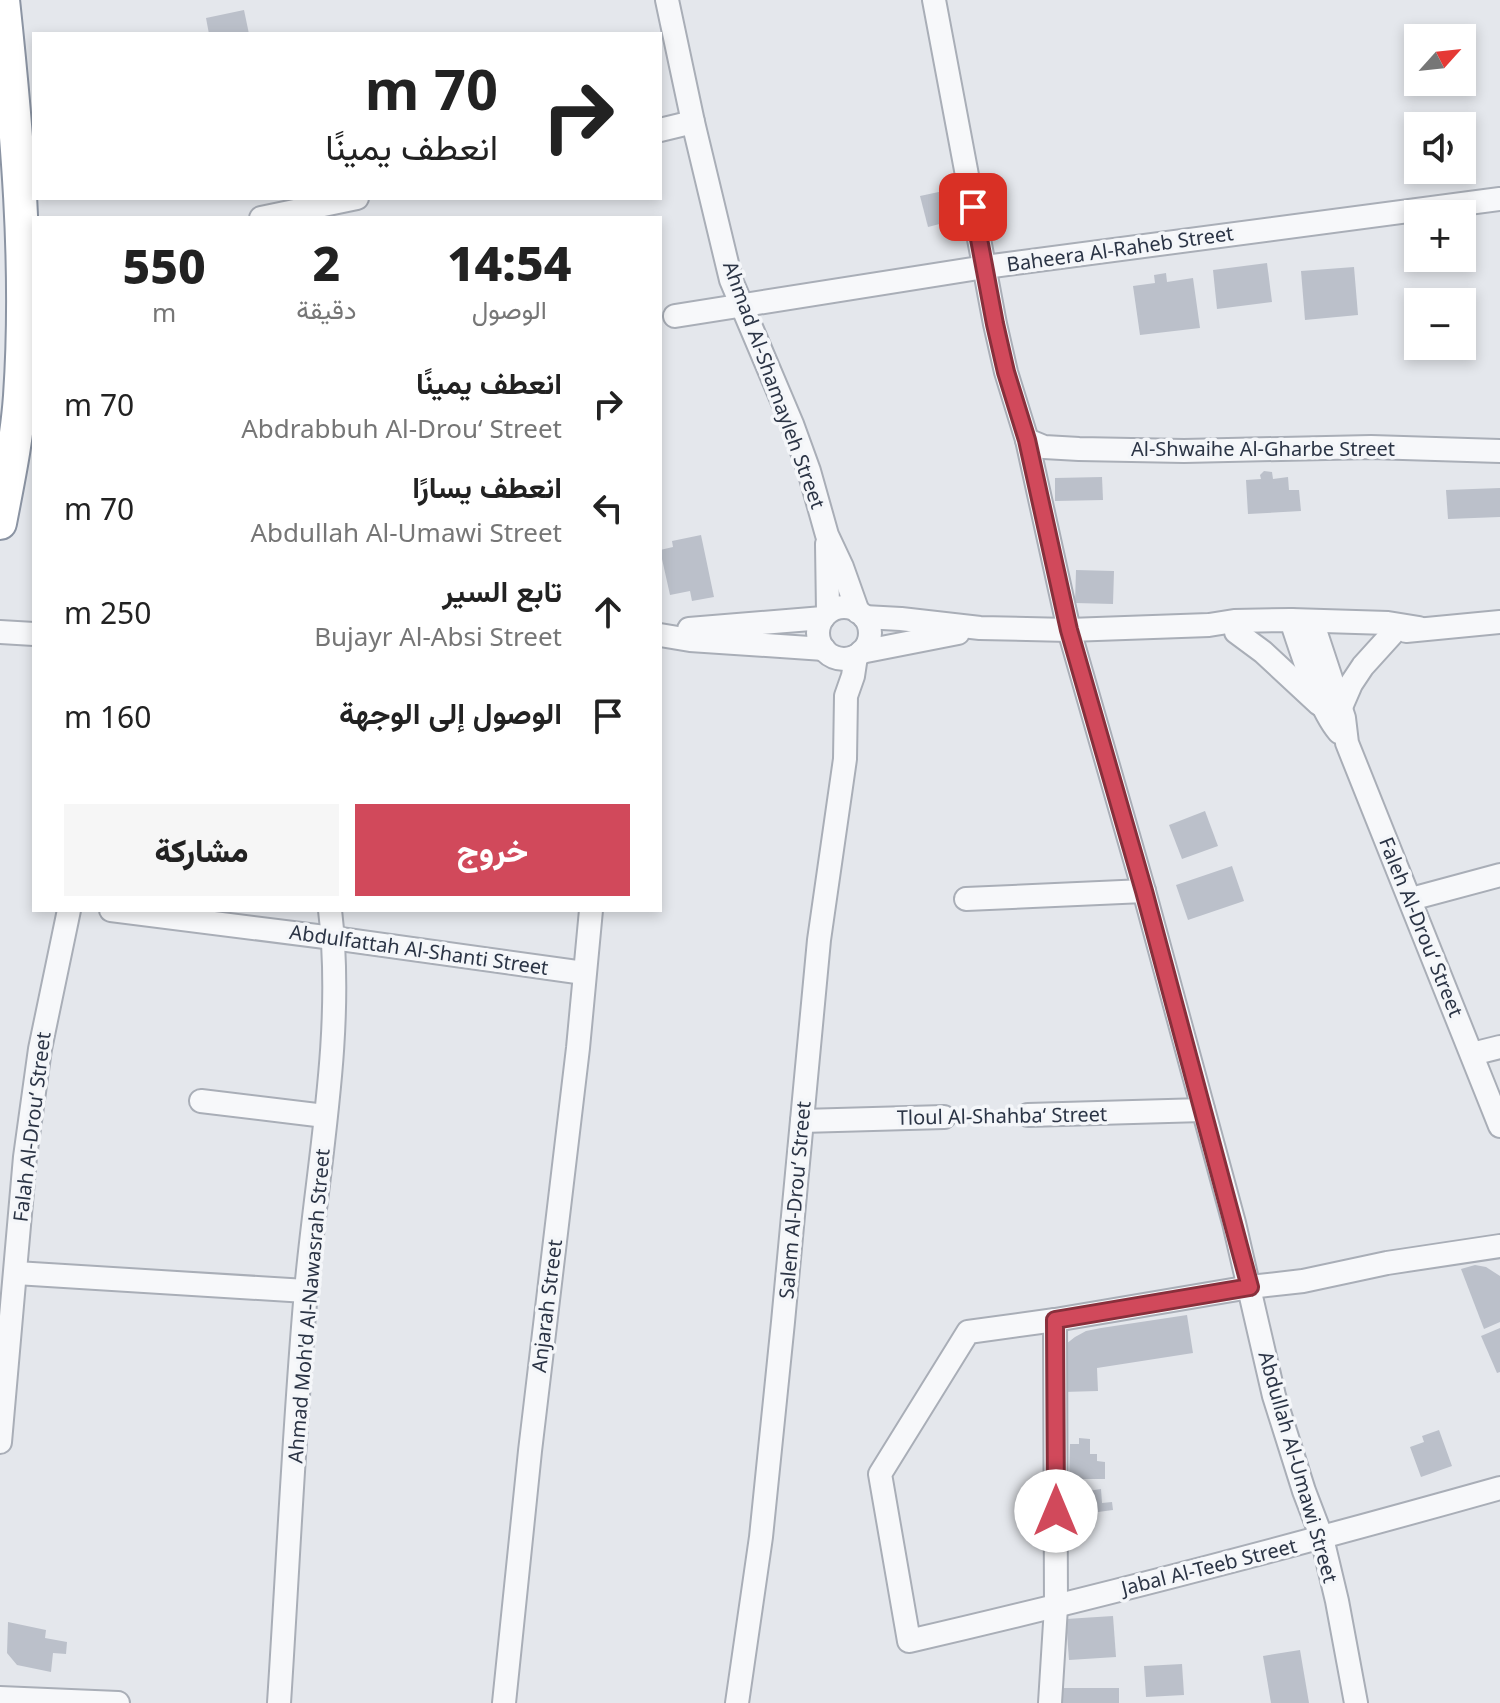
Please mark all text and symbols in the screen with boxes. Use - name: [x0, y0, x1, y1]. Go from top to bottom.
- north arrow: [1404, 24, 1476, 96]
- map controls: [1404, 24, 1476, 360]
- text: 70 m: [365, 50, 498, 126]
- icon: right: [526, 64, 630, 168]
- button: sound: [1404, 112, 1476, 184]
- text: انعطف يمينًا: [325, 122, 498, 171]
- pin: [939, 173, 1007, 241]
- icon: arrive: [951, 185, 995, 229]
- button: +: [1404, 200, 1476, 272]
- street label: Baheera Al-Raheb Street: [1005, 219, 1235, 278]
- text: 2: [312, 230, 340, 295]
- text: 14:54: [447, 230, 572, 295]
- text: 550: [123, 233, 206, 298]
- street label: Ahmad Al-Shamayleh Street: [717, 257, 832, 512]
- button: −: [1404, 288, 1476, 360]
- text: دقيقة: [296, 291, 356, 327]
- text: الوصول: [472, 291, 547, 327]
- text: m: [152, 294, 176, 330]
- text: انعطف يمينًا: [416, 362, 562, 403]
- icon: right: [586, 382, 630, 426]
- text: 70 m: [64, 384, 134, 425]
- text: Abdrabbuh Al-Drou‘ Street: [241, 410, 562, 446]
- street label: Al-Shwaihe Al-Gharbe Street: [1131, 435, 1395, 462]
- text: انعطف يسارًا: [412, 466, 562, 507]
- icon: left: [586, 486, 630, 530]
- text: 70 m: [64, 488, 134, 529]
- text: Abdullah Al-Umawi Street: [250, 514, 562, 550]
- text: تابع السير: [442, 570, 562, 611]
- icon: ahead: [586, 590, 630, 634]
- text: 250 m: [64, 592, 151, 633]
- text: Bujayr Al-Absi Street: [314, 618, 562, 654]
- text: الوصول إلى الوجهة: [339, 692, 562, 733]
- icon: arrive: [586, 694, 630, 738]
- text: 160 m: [64, 696, 151, 737]
- button: مشاركة: [64, 804, 339, 896]
- button: خروج: [355, 804, 630, 896]
- street label: Faleh Al-Drou‘ Street: [1373, 833, 1470, 1021]
- street label: Abdulfattah Al-Shanti Street: [288, 918, 550, 981]
- street label: Falah Al-Drou‘ Street: [6, 1030, 57, 1224]
- street label: Salem Al-Drou‘ Street: [772, 1100, 817, 1300]
- street label: Tloul Al-Shahba‘ Street: [897, 1100, 1107, 1131]
- street label: Ahmad Moh'd Al-Nawasrah Street: [281, 1148, 336, 1464]
- street label: Anjarah Street: [525, 1238, 568, 1374]
- street label: Abdullah Al-Umawi Street: [1252, 1348, 1344, 1586]
- position arrow: [1014, 1469, 1098, 1553]
- street label: Jabal Al-Teeb Street: [1116, 1532, 1299, 1602]

